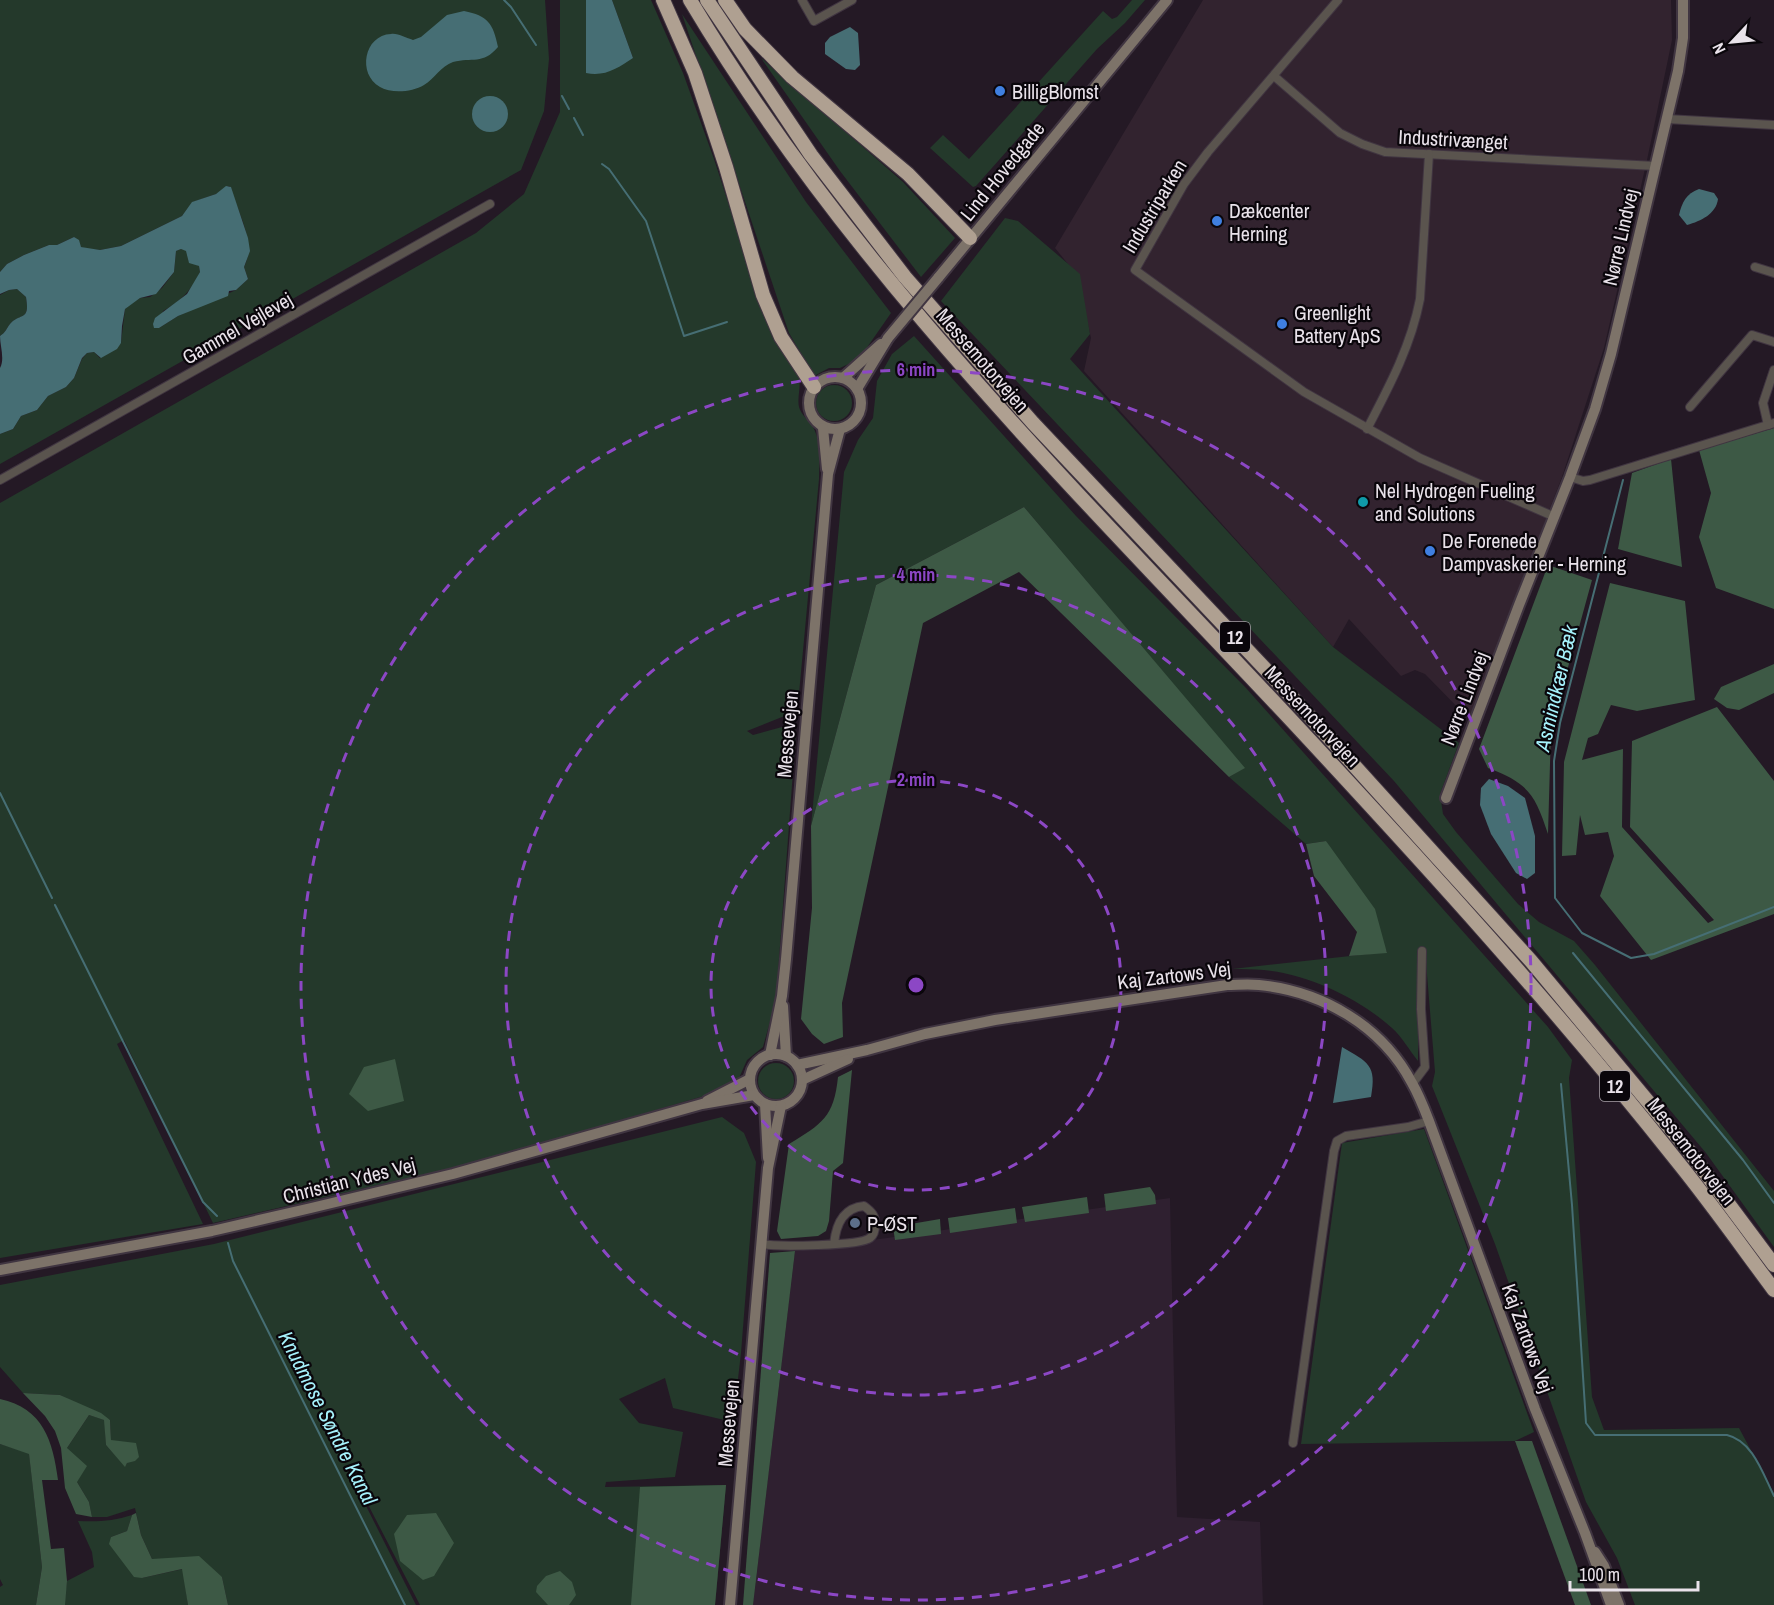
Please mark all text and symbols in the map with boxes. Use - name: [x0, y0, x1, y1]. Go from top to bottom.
- north arrow: [1702, 12, 1762, 72]
- text: N: [1707, 39, 1730, 58]
- place label: BilligBlomst: [1012, 78, 1099, 105]
- marker: BilligBlomst: [993, 84, 1007, 98]
- street label: Lind Hovedgade: [954, 116, 1050, 226]
- street label: Industrivænget: [1398, 123, 1509, 155]
- street label: Industriparken: [1115, 154, 1193, 258]
- street label: Nørre Lindvej: [1596, 186, 1644, 288]
- place label: Dækcenter Herning: [1229, 197, 1310, 247]
- marker: Dækcenter Herning: [1210, 214, 1224, 228]
- street label: Gammel Vejlevej: [177, 286, 297, 370]
- place label: Greenlight Battery ApS: [1294, 299, 1381, 349]
- street label: Messemotorvejen: [930, 302, 1036, 418]
- marker: Greenlight Battery ApS: [1275, 317, 1289, 331]
- text: 6 min: [897, 357, 935, 382]
- place label: Nel Hydrogen Fueling and Solutions: [1375, 477, 1535, 527]
- marker: Nel Hydrogen Fueling and Solutions: [1356, 495, 1370, 509]
- place label: De Forenede Dampvaskerier - Herning: [1442, 527, 1626, 577]
- marker: De Forenede Dampvaskerier - Herning: [1423, 544, 1437, 558]
- text: 4 min: [897, 562, 935, 587]
- water label: Asmindkær Bæk: [1527, 621, 1585, 755]
- road number: 12: [1220, 622, 1250, 652]
- street label: Nørre Lindvej: [1434, 647, 1494, 749]
- street label: Messemotorvejen: [1259, 659, 1367, 773]
- street label: Messevejen: [770, 689, 804, 779]
- text: 2 min: [897, 767, 935, 792]
- street label: Kaj Zartows Vej: [1116, 955, 1232, 995]
- centre of rings: [906, 975, 926, 995]
- road number: 12: [1600, 1071, 1630, 1101]
- street label: Messemotorvejen: [1642, 1092, 1742, 1210]
- street label: Christian Ydes Vej: [280, 1151, 418, 1209]
- place label: P-ØST: [867, 1210, 917, 1237]
- marker: P-ØST: [848, 1216, 862, 1230]
- street label: Kaj Zartows Vej: [1496, 1280, 1560, 1396]
- water label: Knudmose Søndre Kanal: [272, 1326, 385, 1511]
- street label: Messevejen: [711, 1378, 745, 1468]
- scale bar: [1570, 1554, 1698, 1592]
- text: 100 m: [1579, 1562, 1620, 1587]

